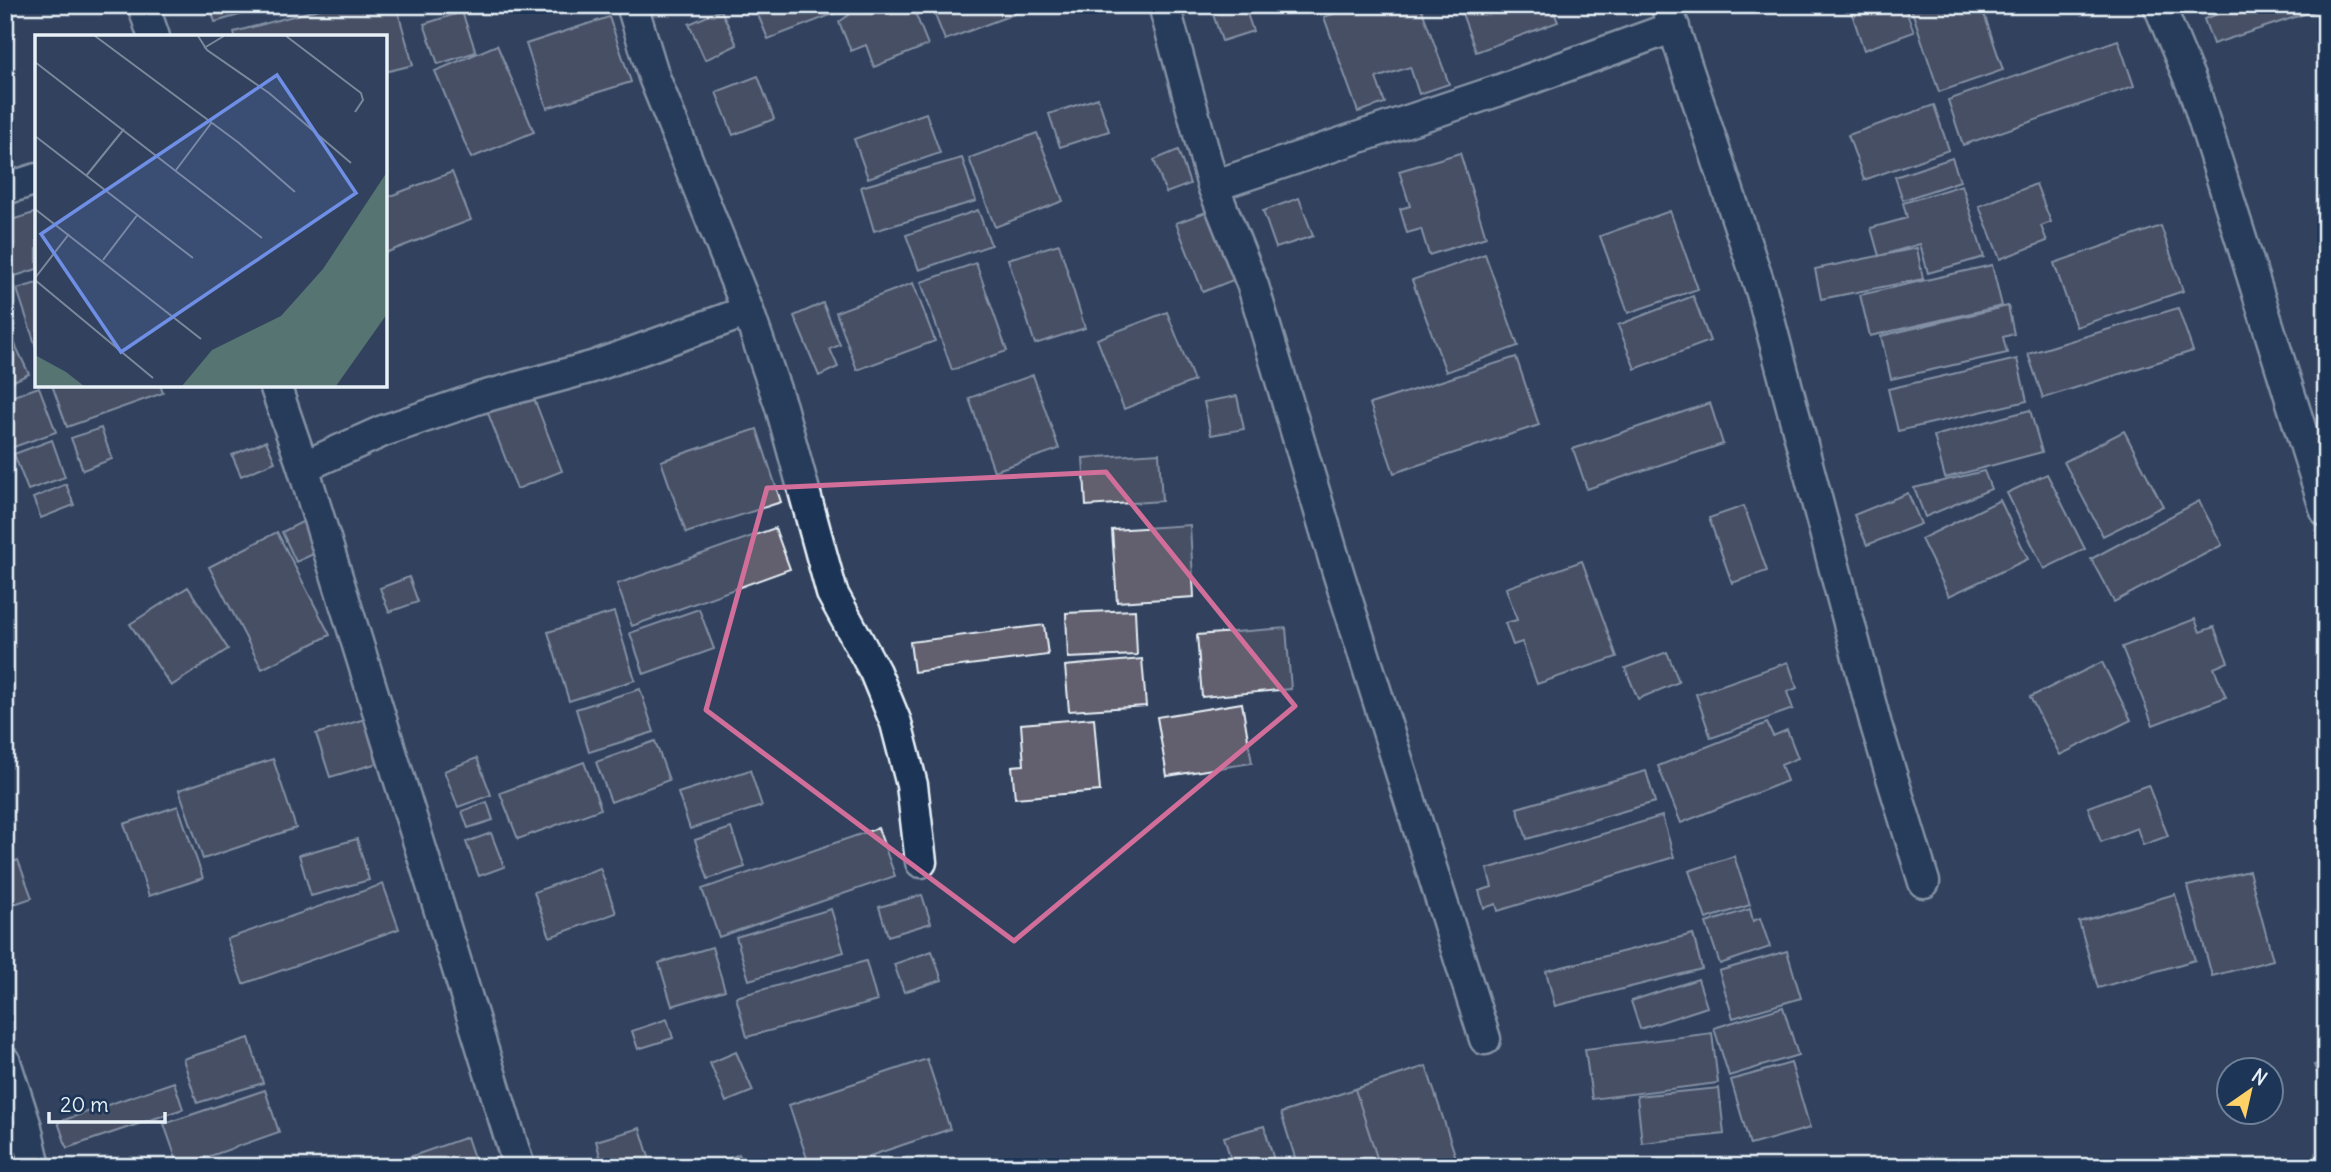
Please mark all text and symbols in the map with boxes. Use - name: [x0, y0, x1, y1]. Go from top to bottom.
- inset map: [35, 35, 387, 387]
- north arrow: [2216, 1056, 2286, 1126]
- text: N: [2247, 1063, 2272, 1091]
- scale bar: [49, 1081, 164, 1125]
- text: 20 m: [60, 1091, 109, 1118]

